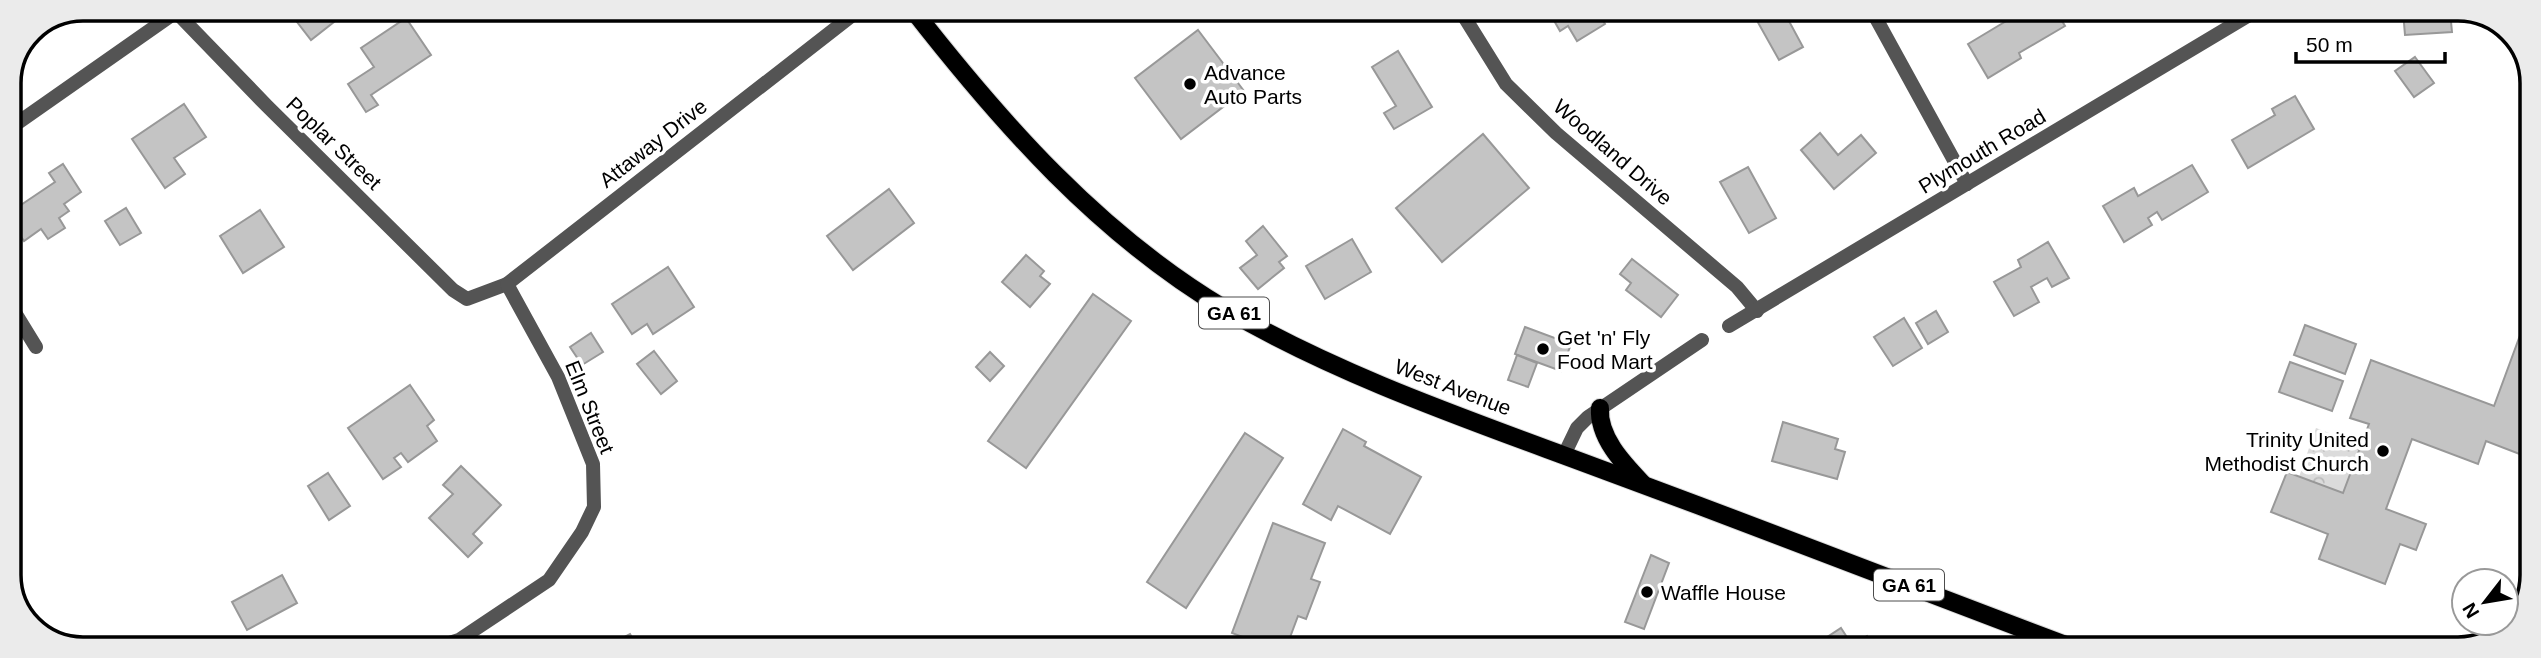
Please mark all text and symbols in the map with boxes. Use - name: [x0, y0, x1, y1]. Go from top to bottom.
- scale bar: [2296, 21, 2445, 65]
- text: 50 m: [2306, 33, 2353, 56]
- place label: Advance Auto Parts: [1204, 61, 1302, 108]
- marker: Advance Auto Parts: [1182, 76, 1198, 92]
- street label: Poplar Street: [282, 92, 386, 194]
- street label: Attaway Drive: [595, 94, 711, 192]
- street label: Woodland Drive: [1549, 94, 1677, 210]
- street label: Plymouth Road: [1915, 104, 2049, 198]
- road number: GA 61: [1199, 298, 1269, 328]
- place label: Get 'n' Fly Food Mart: [1557, 326, 1653, 373]
- marker: Get 'n' Fly Food Mart: [1535, 341, 1551, 357]
- street label: West Avenue: [1391, 354, 1515, 420]
- street label: Elm Street: [561, 357, 619, 457]
- place label: Trinity United Methodist Church: [2204, 428, 2369, 475]
- marker: Trinity United Methodist Church: [2375, 443, 2391, 459]
- north arrow: [2450, 567, 2520, 637]
- road number: GA 61: [1874, 570, 1944, 600]
- place label: Waffle House: [1661, 581, 1786, 604]
- marker: Waffle House: [1639, 584, 1655, 600]
- text: N: [2458, 599, 2483, 622]

